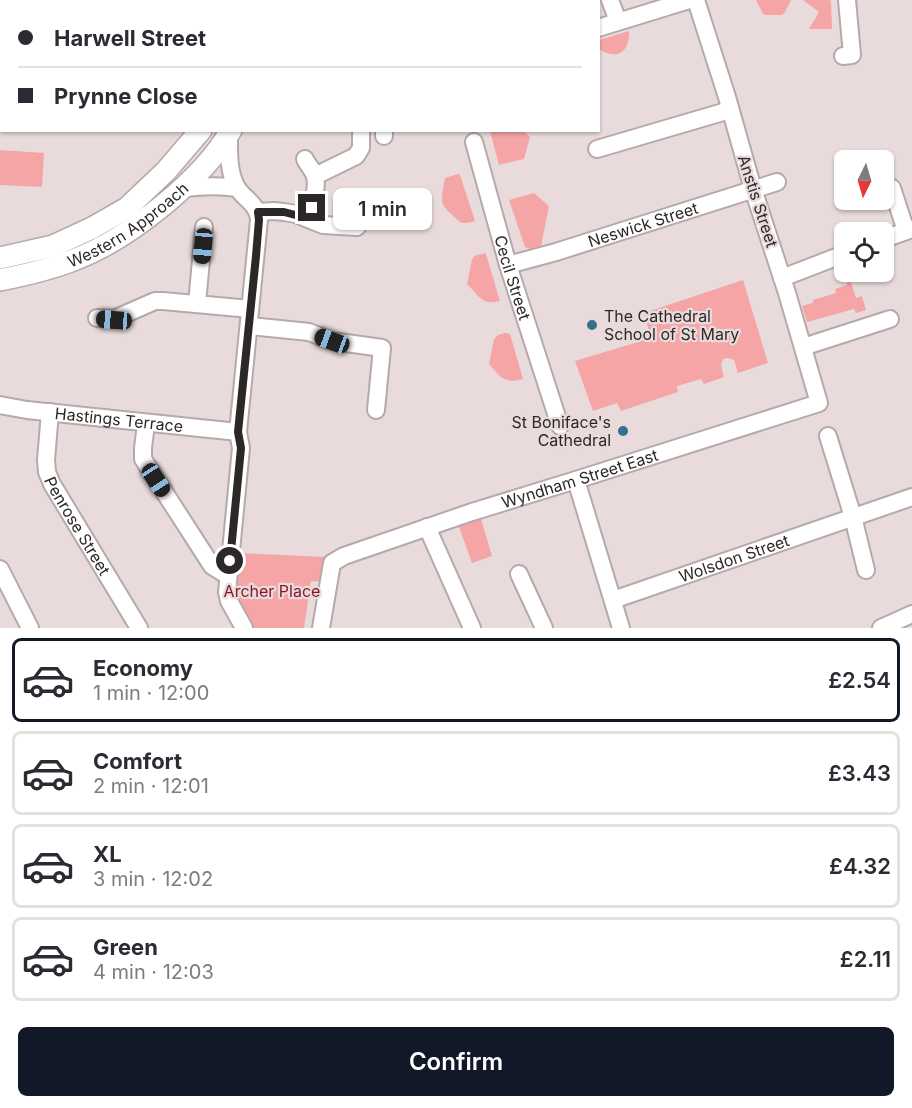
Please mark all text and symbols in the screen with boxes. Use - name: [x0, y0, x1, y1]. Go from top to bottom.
- text: Harwell Street: [54, 25, 206, 51]
- text: Prynne Close: [54, 83, 198, 109]
- north arrow: [834, 150, 894, 210]
- map controls: [834, 150, 894, 282]
- street label: Anstis Street: [734, 152, 782, 250]
- street label: Western Approach: [64, 178, 192, 271]
- callout: 1 min: [333, 187, 432, 229]
- route end: [298, 194, 325, 221]
- text: 1 min: [358, 197, 407, 221]
- street label: Neswick Street: [585, 198, 701, 251]
- button: locate: [834, 222, 894, 282]
- car: [192, 227, 214, 265]
- street label: Cecil Street: [490, 233, 535, 322]
- place label: The Cathedral School of St Mary: [604, 306, 739, 344]
- car: [95, 310, 133, 330]
- marker: The Cathedral School of St Mary: [585, 318, 599, 332]
- car: [312, 326, 352, 356]
- street label: Hastings Terrace: [54, 403, 184, 436]
- place label: St Boniface's Cathedral: [511, 412, 611, 450]
- marker: St Boniface's Cathedral: [616, 424, 630, 438]
- street label: Wyndham Street East: [499, 445, 661, 512]
- car: [139, 460, 173, 500]
- street label: Penrose Street: [40, 474, 115, 579]
- street label: Wolsdon Street: [676, 530, 792, 587]
- route start: [216, 547, 243, 574]
- park label: Archer Place: [224, 581, 320, 601]
- icon: car: [21, 653, 75, 707]
- text: Economy: [93, 655, 193, 681]
- text: £2.54: [828, 667, 891, 693]
- text: 1 min · 12:00: [93, 681, 209, 705]
- icon: car: [21, 746, 75, 800]
- text: Comfort: [93, 748, 182, 774]
- text: £3.43: [828, 760, 891, 786]
- text: 2 min · 12:01: [93, 774, 209, 798]
- icon: car: [21, 839, 75, 893]
- text: XL: [93, 841, 122, 867]
- text: £4.32: [829, 853, 891, 879]
- text: 3 min · 12:02: [93, 867, 213, 891]
- icon: car: [21, 932, 75, 986]
- text: Green: [93, 934, 158, 960]
- text: £2.11: [840, 946, 891, 972]
- text: 4 min · 12:03: [93, 960, 214, 984]
- button: Confirm: [18, 1027, 894, 1096]

